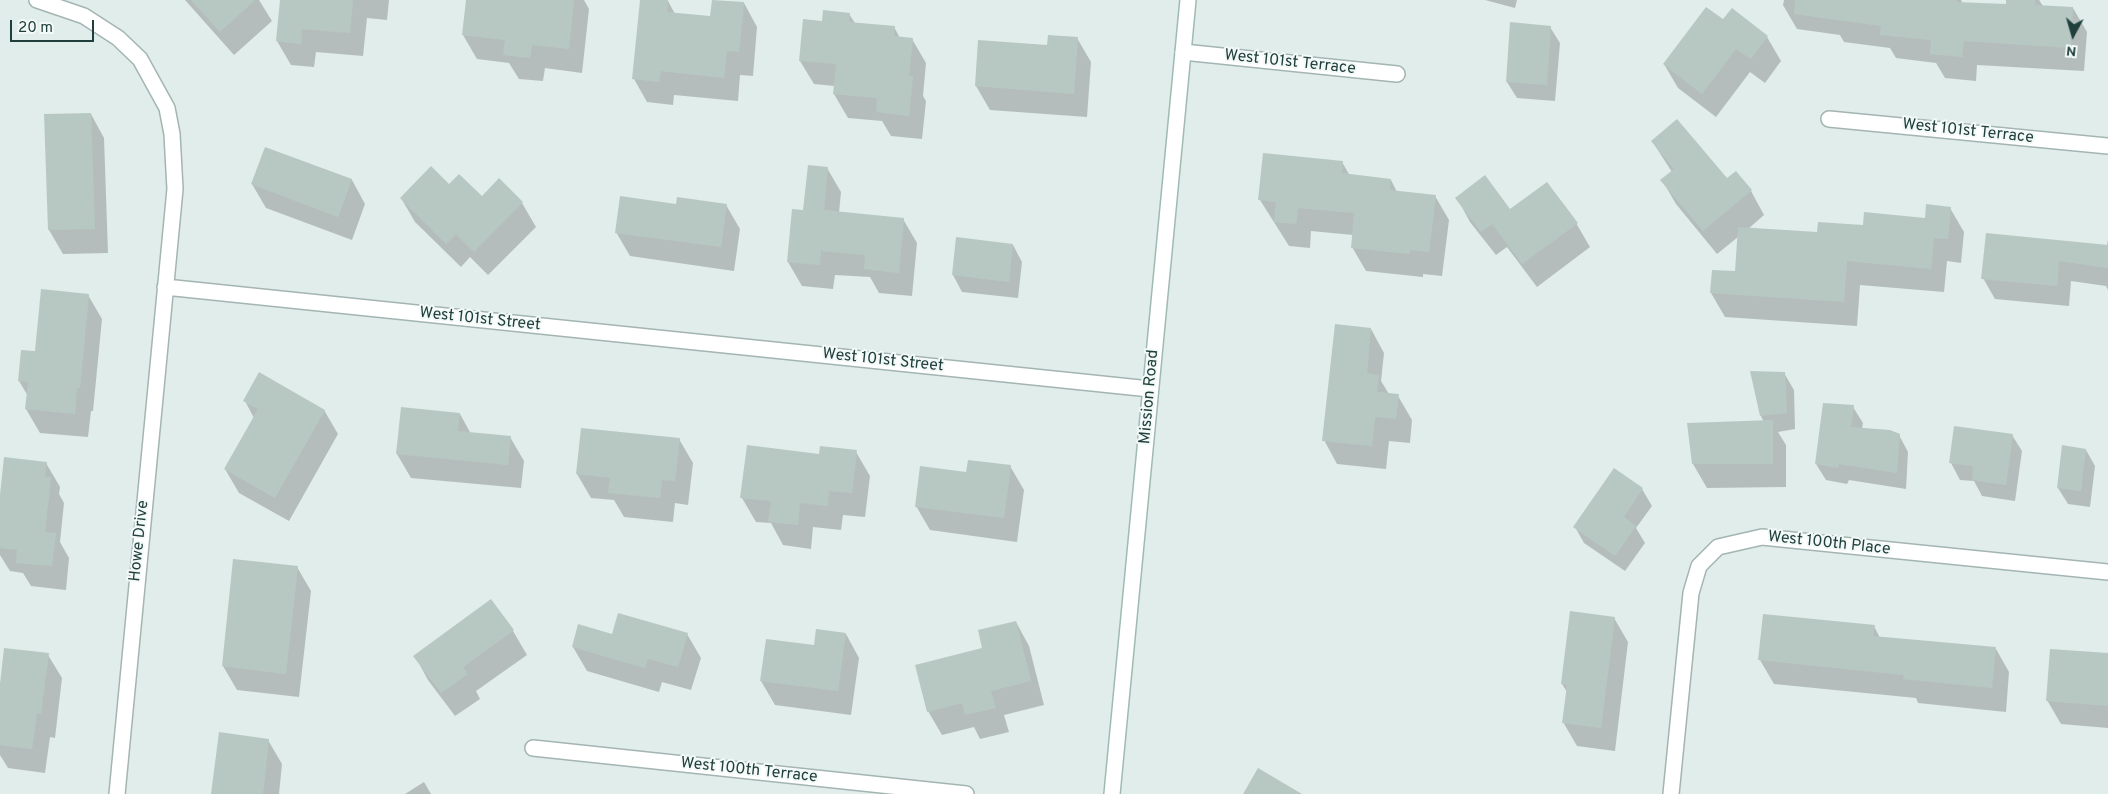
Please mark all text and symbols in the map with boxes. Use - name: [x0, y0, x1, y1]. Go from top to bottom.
- scale bar: [12, 10, 96, 42]
- north arrow: [2048, 10, 2098, 60]
- text: 20 m: [18, 19, 53, 38]
- text: N: [2065, 41, 2077, 59]
- street label: West 101st Terrace: [1223, 47, 1357, 79]
- street label: West 101st Terrace: [1901, 116, 2035, 148]
- street label: West 101st Street: [418, 304, 542, 336]
- street label: West 101st Street: [821, 345, 945, 377]
- street label: Mission Road: [1136, 349, 1164, 445]
- street label: Howe Drive: [126, 499, 154, 583]
- street label: West 100th Place: [1767, 528, 1891, 560]
- street label: West 100th Terrace: [680, 754, 818, 788]

